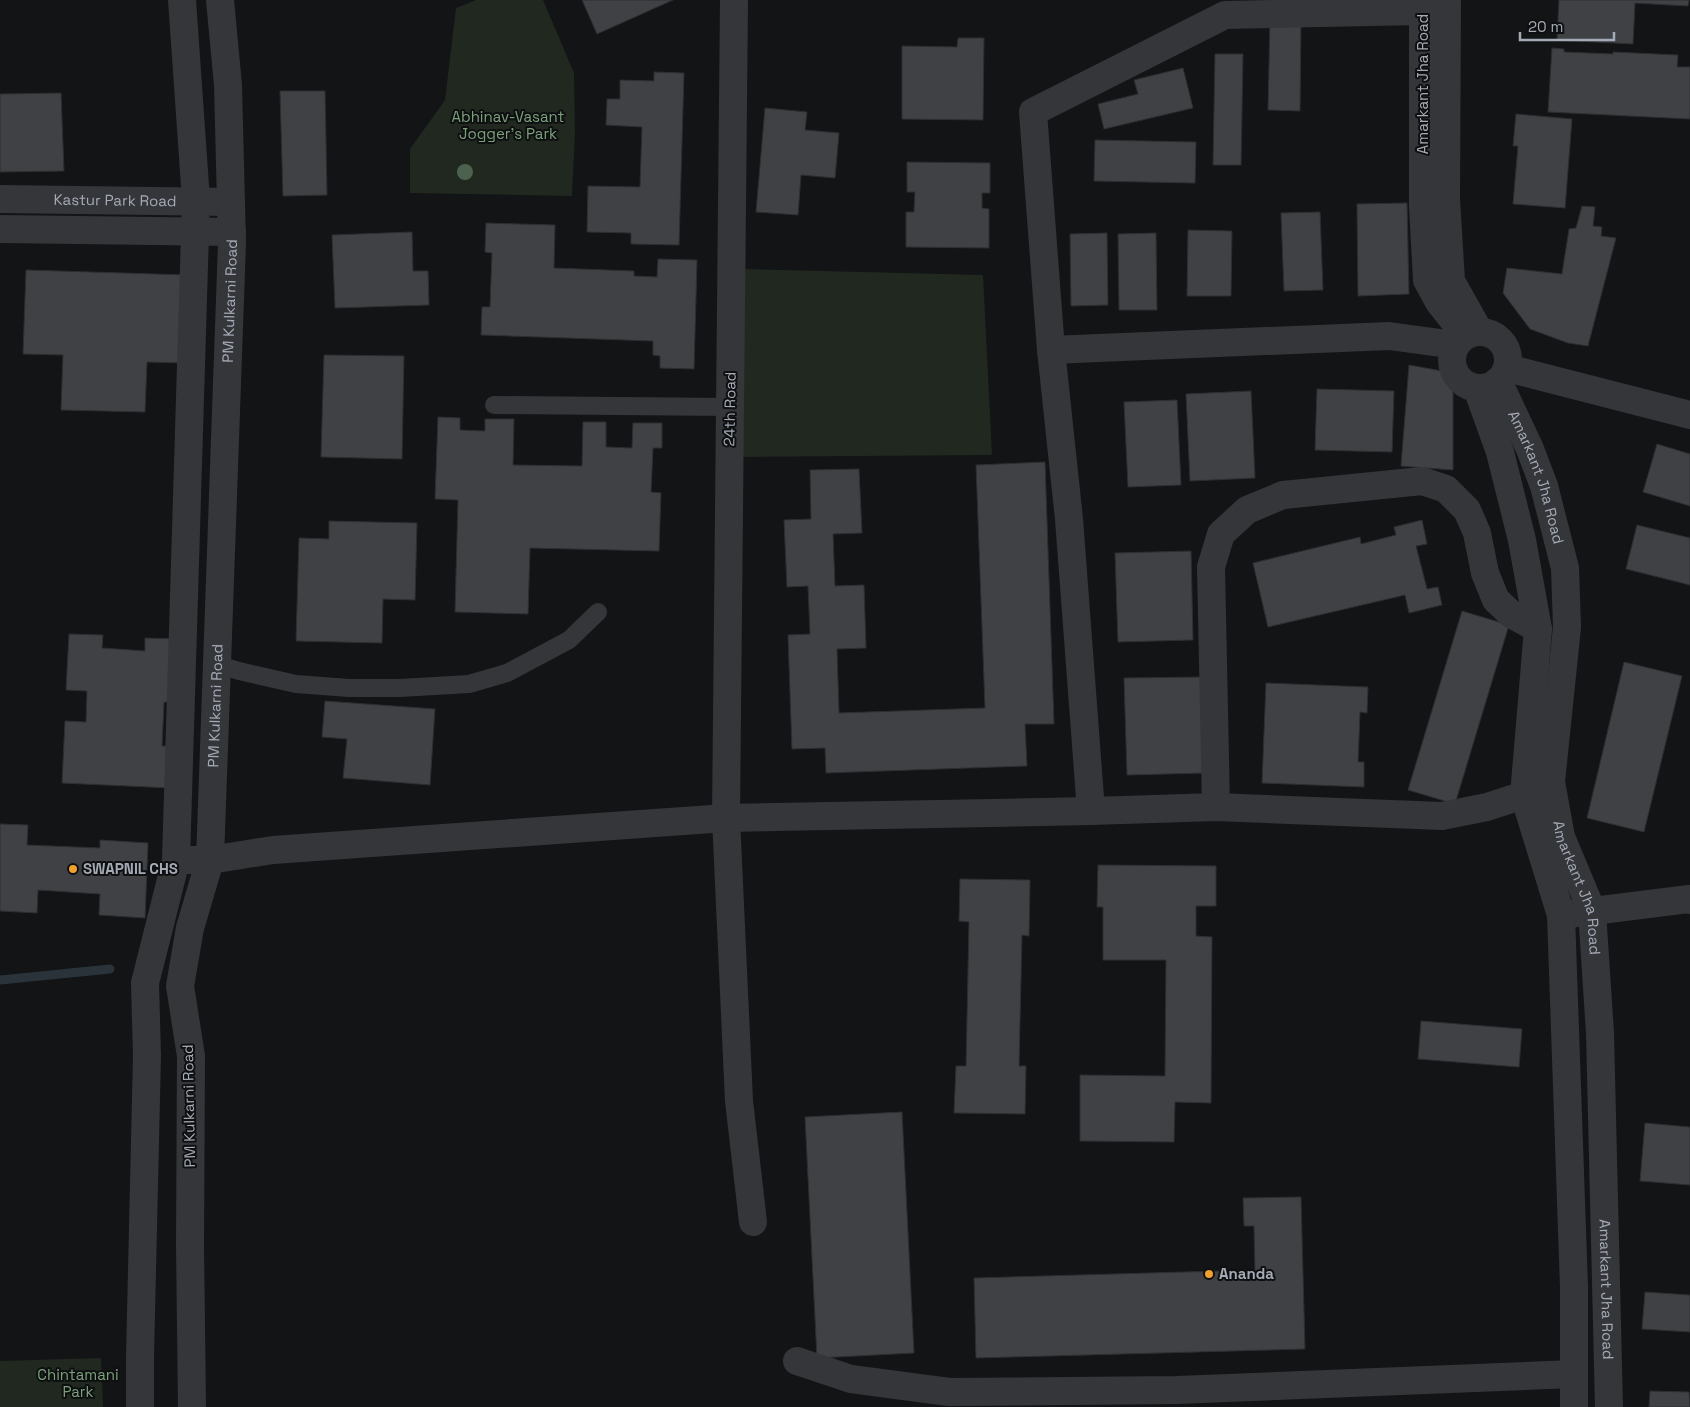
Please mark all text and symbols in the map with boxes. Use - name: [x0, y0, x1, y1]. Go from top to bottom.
- scale bar: [1520, 10, 1614, 42]
- street label: Amarkant Jha Road: [1413, 14, 1432, 154]
- text: 20 m: [1528, 17, 1563, 36]
- park label: Abhinav-Vasant Jogger's Park: [452, 107, 565, 143]
- street label: Kastur Park Road: [53, 190, 177, 210]
- street label: PM Kulkarni Road: [218, 239, 241, 363]
- street label: 24th Road: [719, 371, 740, 447]
- street label: Amarkant Jha Road: [1504, 407, 1568, 546]
- street label: PM Kulkarni Road: [203, 644, 227, 768]
- street label: Amarkant Jha Road: [1549, 819, 1605, 955]
- place label: SWAPNIL CHS: [83, 859, 178, 878]
- marker: SWAPNIL CHS: [67, 863, 79, 875]
- street label: PM Kulkarni Road: [178, 1044, 199, 1168]
- street label: Amarkant Jha Road: [1595, 1219, 1618, 1360]
- place label: Ananda: [1219, 1264, 1274, 1283]
- marker: Ananda: [1203, 1268, 1215, 1280]
- park label: Chintamani Park: [37, 1365, 119, 1401]

